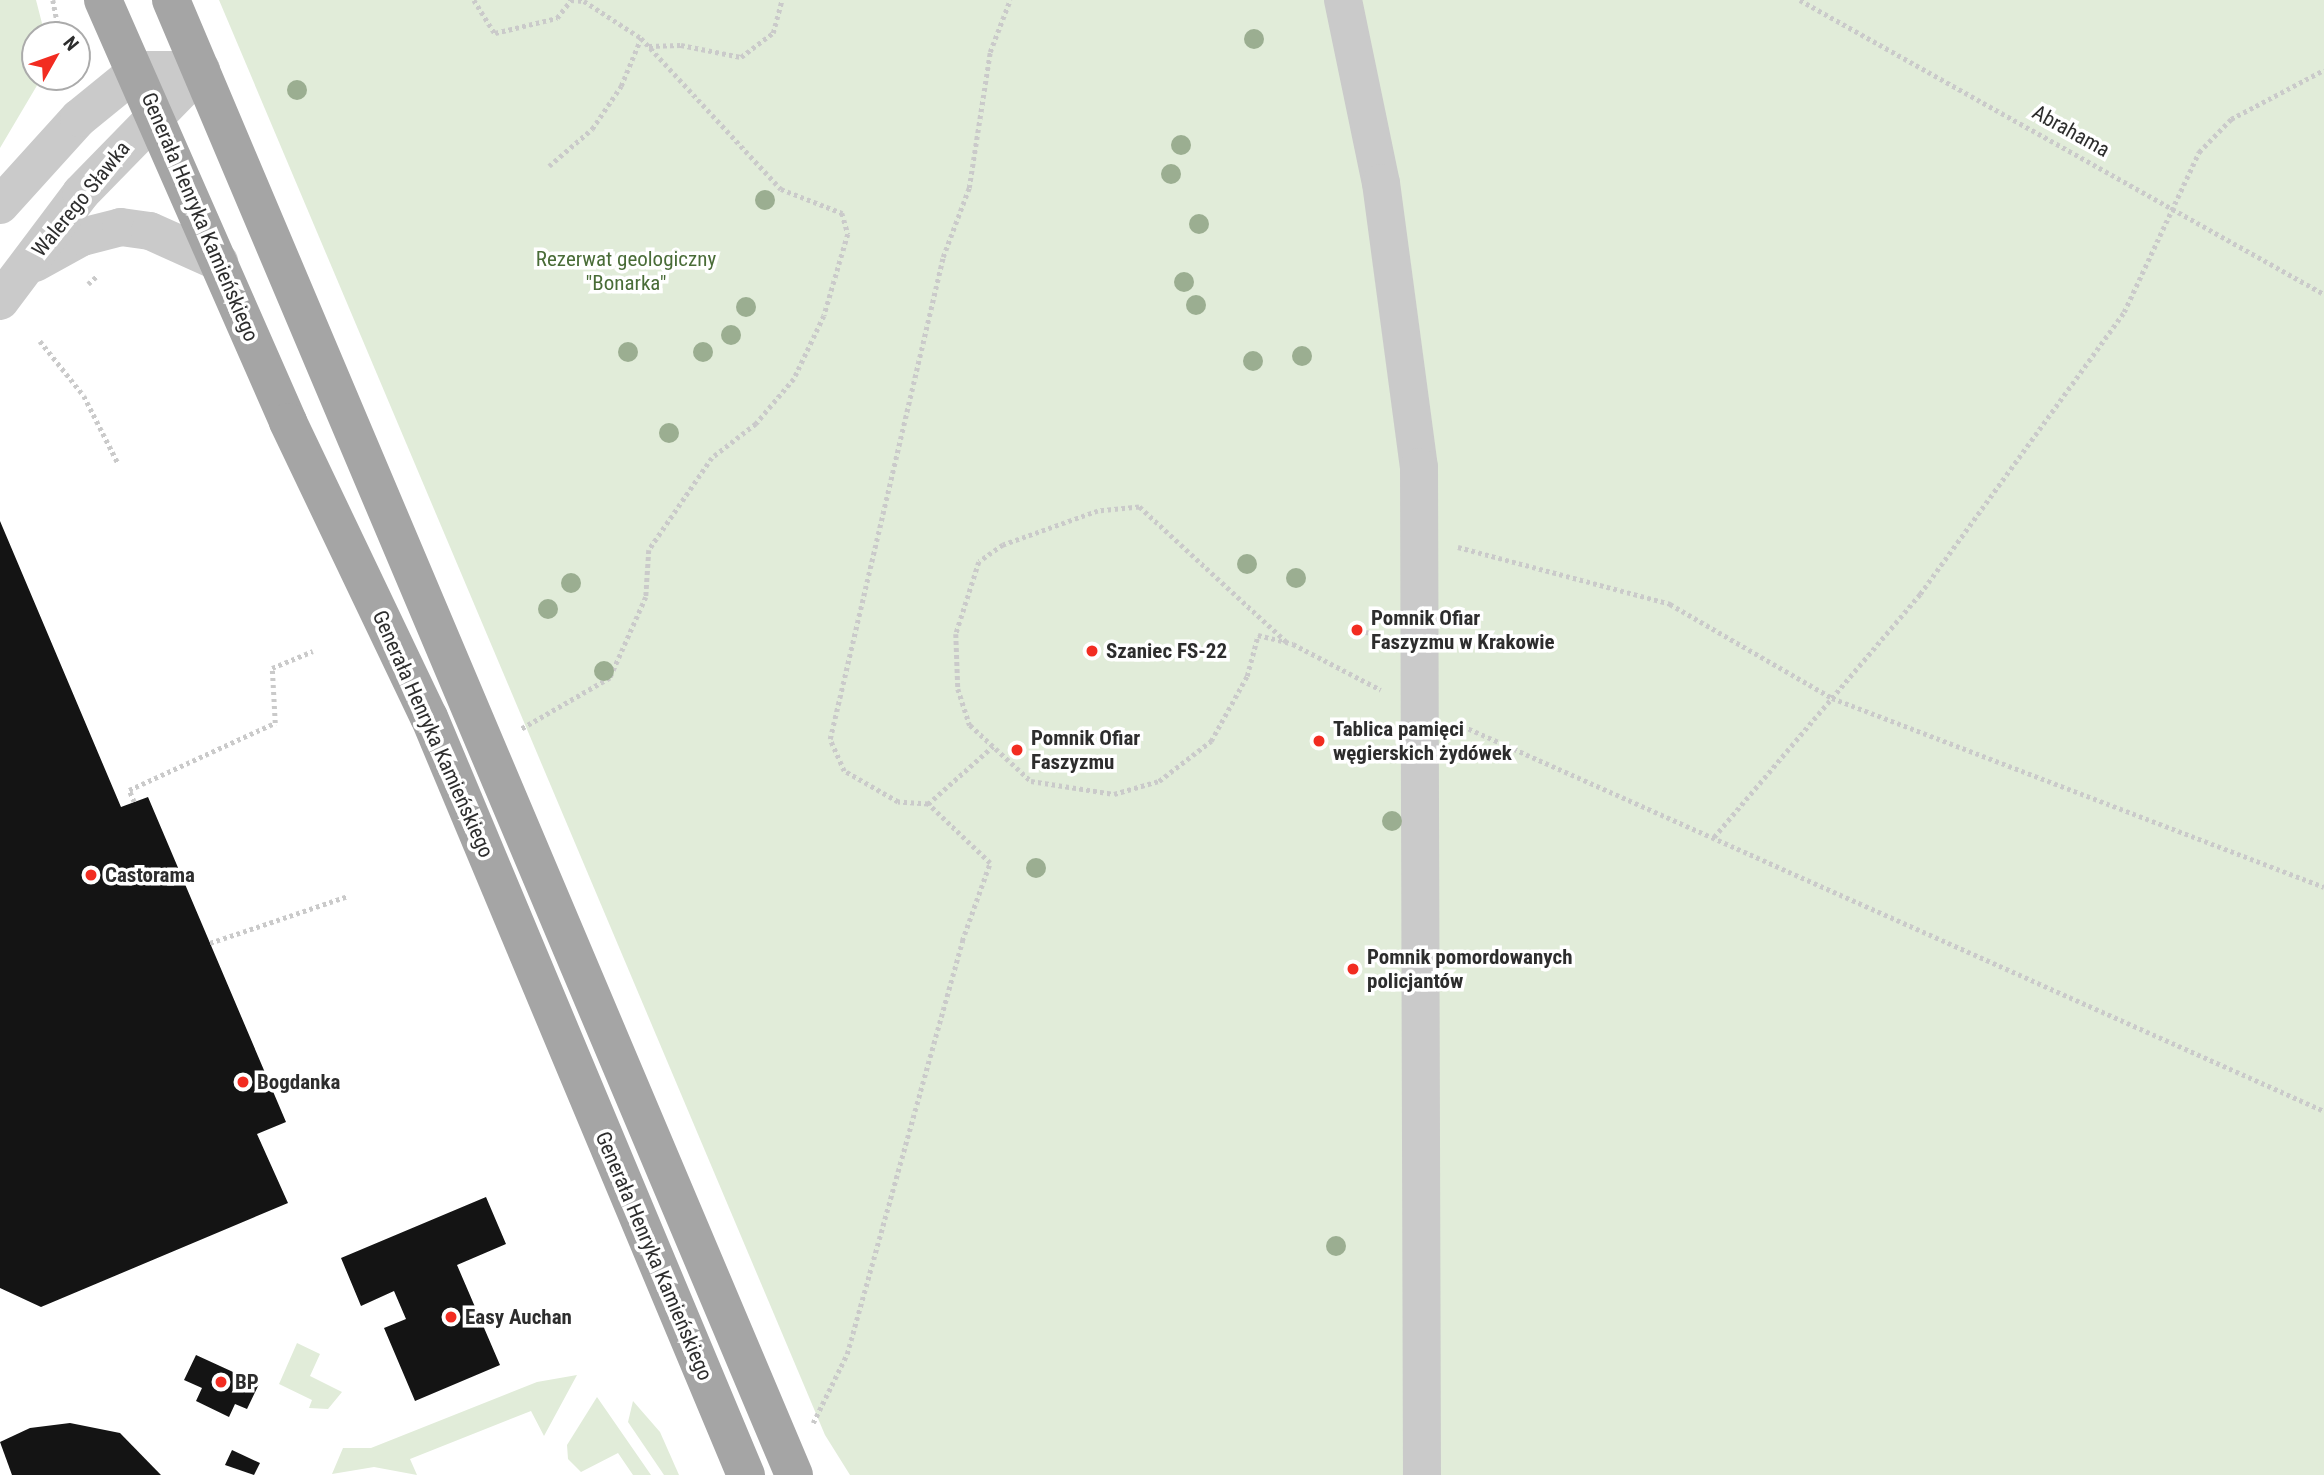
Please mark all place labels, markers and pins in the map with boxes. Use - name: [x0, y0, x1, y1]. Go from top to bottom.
- place label: Pomnik Ofiar Faszyzmu w Krakowie: [1371, 605, 1555, 655]
- marker: Pomnik Ofiar Faszyzmu w Krakowie: [1349, 622, 1365, 638]
- place label: Szaniec FS-22: [1106, 638, 1227, 664]
- marker: Szaniec FS-22: [1084, 643, 1100, 659]
- place label: Tablica pamięci węgierskich żydówek: [1333, 716, 1512, 766]
- place label: Pomnik Ofiar Faszyzmu: [1031, 725, 1140, 775]
- marker: Tablica pamięci węgierskich żydówek: [1311, 733, 1327, 749]
- marker: Pomnik Ofiar Faszyzmu: [1009, 742, 1025, 758]
- place label: Castorama: [105, 862, 195, 888]
- marker: Castorama: [83, 867, 99, 883]
- place label: Pomnik pomordowanych policjantów: [1367, 944, 1573, 994]
- marker: Pomnik pomordowanych policjantów: [1345, 961, 1361, 977]
- place label: Bogdanka: [257, 1069, 340, 1095]
- marker: Bogdanka: [235, 1074, 251, 1090]
- place label: Easy Auchan: [465, 1304, 572, 1330]
- marker: Easy Auchan: [443, 1309, 459, 1325]
- place label: BP: [235, 1369, 259, 1395]
- marker: BP: [213, 1374, 229, 1390]

